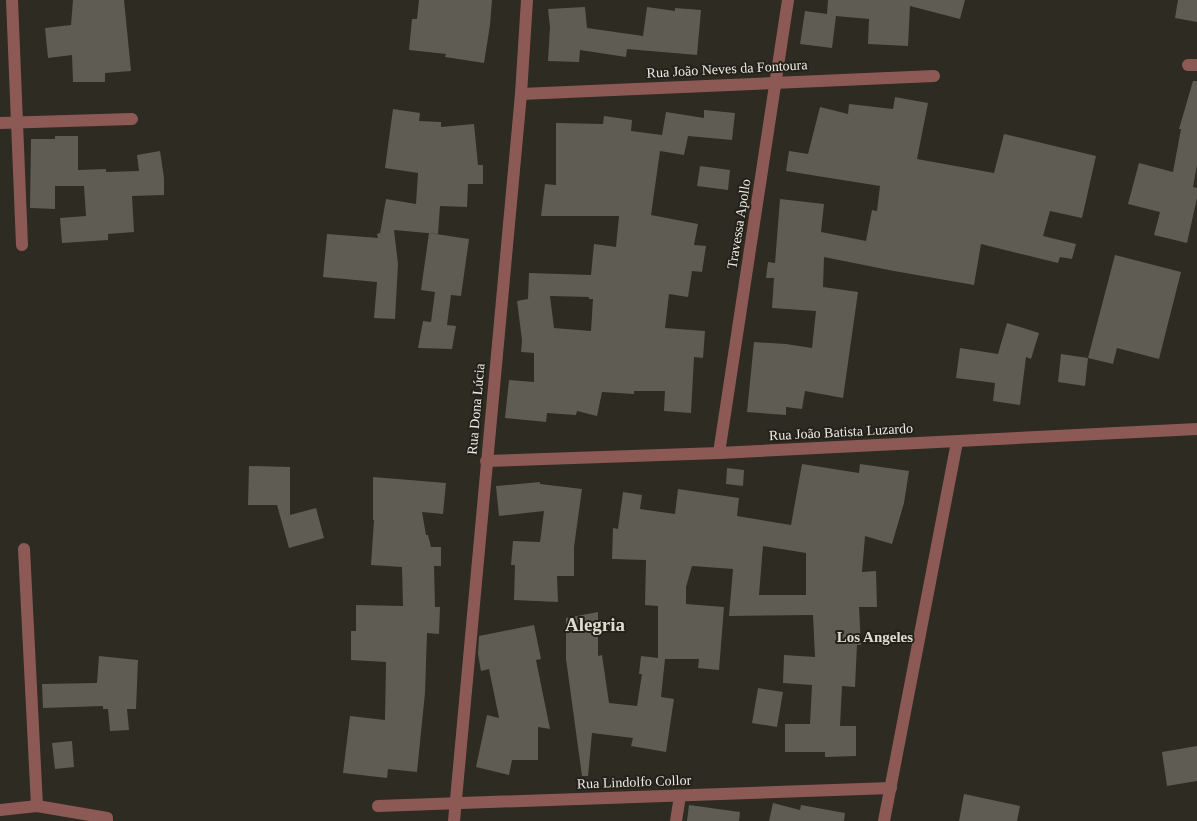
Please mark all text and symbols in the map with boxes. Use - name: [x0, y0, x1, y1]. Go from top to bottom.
- street label: Rua João Neves da Fontoura: [646, 57, 809, 81]
- street label: Travessa Apollo: [724, 178, 754, 270]
- street label: Rua Dona Lúcia: [465, 362, 488, 455]
- street label: Rua João Batista Luzardo: [769, 421, 913, 443]
- district label: Alegria: [565, 614, 626, 635]
- district label: Los Angeles: [837, 629, 913, 645]
- street label: Rua Lindolfo Collor: [577, 772, 692, 791]

